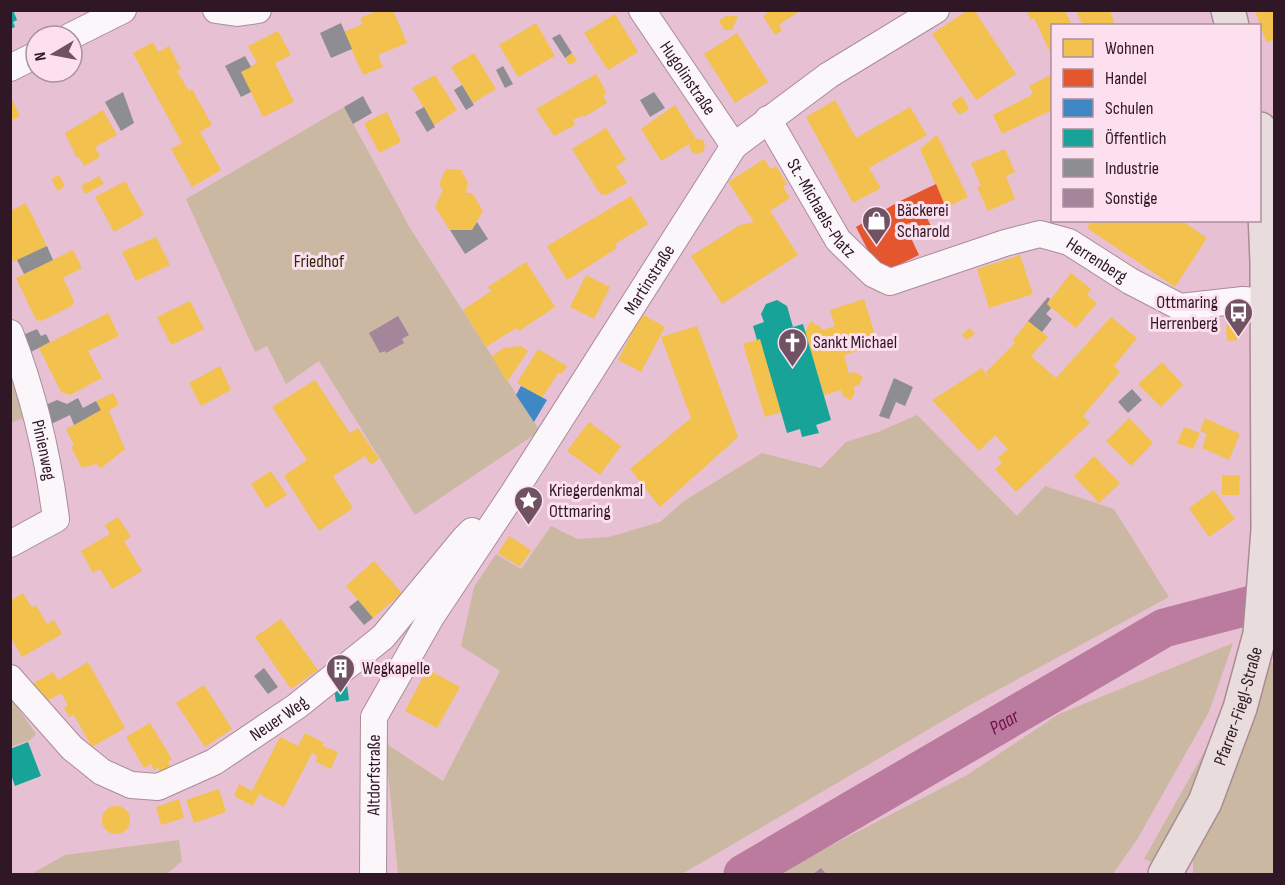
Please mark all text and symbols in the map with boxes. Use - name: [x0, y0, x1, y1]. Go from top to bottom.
- north arrow: [24, 24, 84, 84]
- legend: [1051, 24, 1261, 222]
- street label: Hugolinstraße: [655, 37, 720, 119]
- text: Wohnen: [1105, 38, 1154, 59]
- text: N: [31, 50, 51, 62]
- text: Handel: [1105, 68, 1147, 89]
- text: Schulen: [1105, 98, 1153, 119]
- text: Öffentlich: [1105, 128, 1166, 149]
- street label: St.-Michaels-Platz: [782, 155, 860, 263]
- text: Industrie: [1105, 158, 1159, 179]
- text: Sonstige: [1105, 188, 1158, 209]
- place label: Bäckerei Scharold: [897, 200, 950, 242]
- shop icon: Bäckerei Scharold: [860, 204, 892, 246]
- street label: Herrenberg: [1062, 233, 1131, 287]
- street label: Martinstraße: [620, 241, 679, 318]
- park label: Friedhof: [294, 251, 345, 272]
- place label: Ottmaring Herrenberg: [1150, 292, 1218, 334]
- bus stop icon: Ottmaring Herrenberg: [1223, 296, 1255, 338]
- church icon: Sankt Michael: [776, 326, 808, 368]
- place label: Sankt Michael: [813, 332, 897, 353]
- street label: Pinienweg: [27, 418, 60, 482]
- place label: Kriegerdenkmal Ottmaring: [549, 480, 643, 522]
- place icon: Kriegerdenkmal Ottmaring: [512, 484, 544, 526]
- street label: Pfarrer-Fiegl-Straße: [1210, 645, 1267, 768]
- building icon: Wegkapelle: [325, 652, 357, 694]
- place label: Wegkapelle: [362, 658, 430, 679]
- street label: Neuer Weg: [246, 692, 312, 746]
- water label: Paar: [985, 704, 1024, 740]
- street label: Altdorfstraße: [363, 735, 385, 817]

